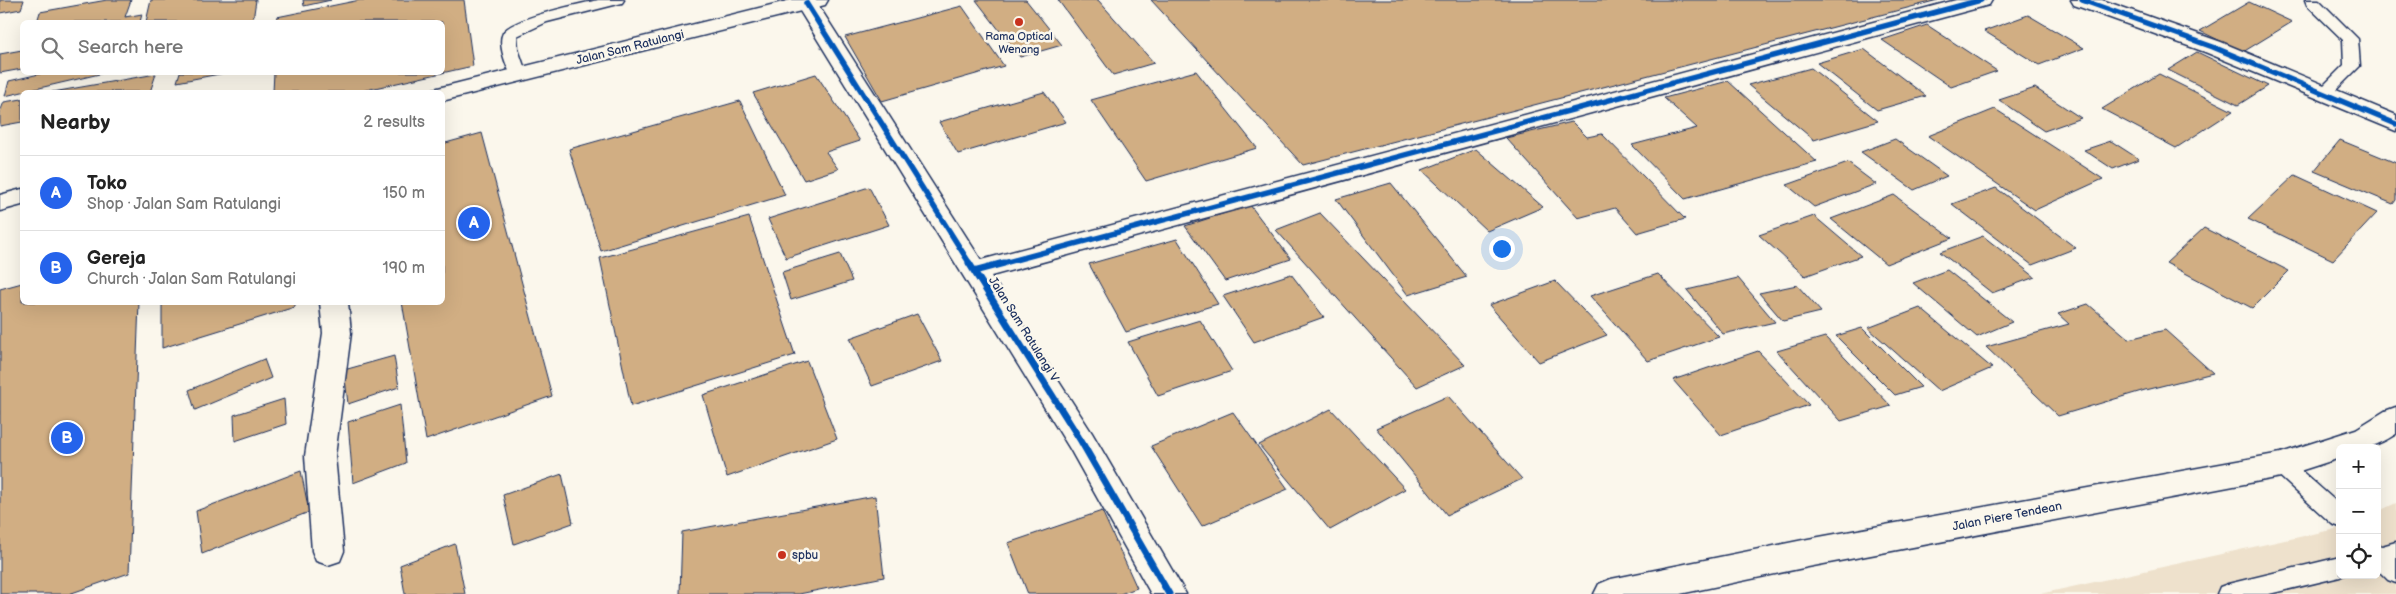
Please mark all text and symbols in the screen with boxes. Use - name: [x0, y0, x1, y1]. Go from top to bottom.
- marker: Rama Optical Wenang: [1013, 16, 1025, 28]
- search box: [20, 20, 445, 75]
- street label: Jalan Sam Ratulangi: [575, 27, 686, 68]
- place label: Rama Optical Wenang: [985, 30, 1053, 56]
- icon: search: [38, 34, 66, 62]
- text: Search here: [78, 36, 183, 59]
- text: Nearby: [40, 110, 110, 135]
- text: 2 results: [363, 113, 425, 132]
- text: Toko: [87, 172, 127, 195]
- text: A: [51, 184, 61, 203]
- text: 150 m: [383, 184, 425, 203]
- text: Shop · Jalan Sam Ratulangi: [87, 195, 281, 214]
- pin: A: [458, 204, 490, 242]
- your location: [1489, 236, 1515, 262]
- text: Gereja: [87, 247, 146, 270]
- text: B: [50, 259, 62, 278]
- text: 190 m: [383, 259, 425, 278]
- text: Church · Jalan Sam Ratulangi: [87, 270, 296, 289]
- street label: Jalan Sam Ratulangi V: [985, 274, 1062, 385]
- pin: B: [51, 419, 83, 457]
- map controls: [2336, 444, 2381, 579]
- button: +: [2336, 444, 2381, 489]
- button: −: [2336, 489, 2381, 534]
- street label: Jalan Piere Tendean: [1951, 498, 2063, 534]
- button: locate: [2336, 534, 2381, 579]
- place label: spbu: [792, 548, 818, 563]
- marker: spbu: [776, 549, 788, 561]

